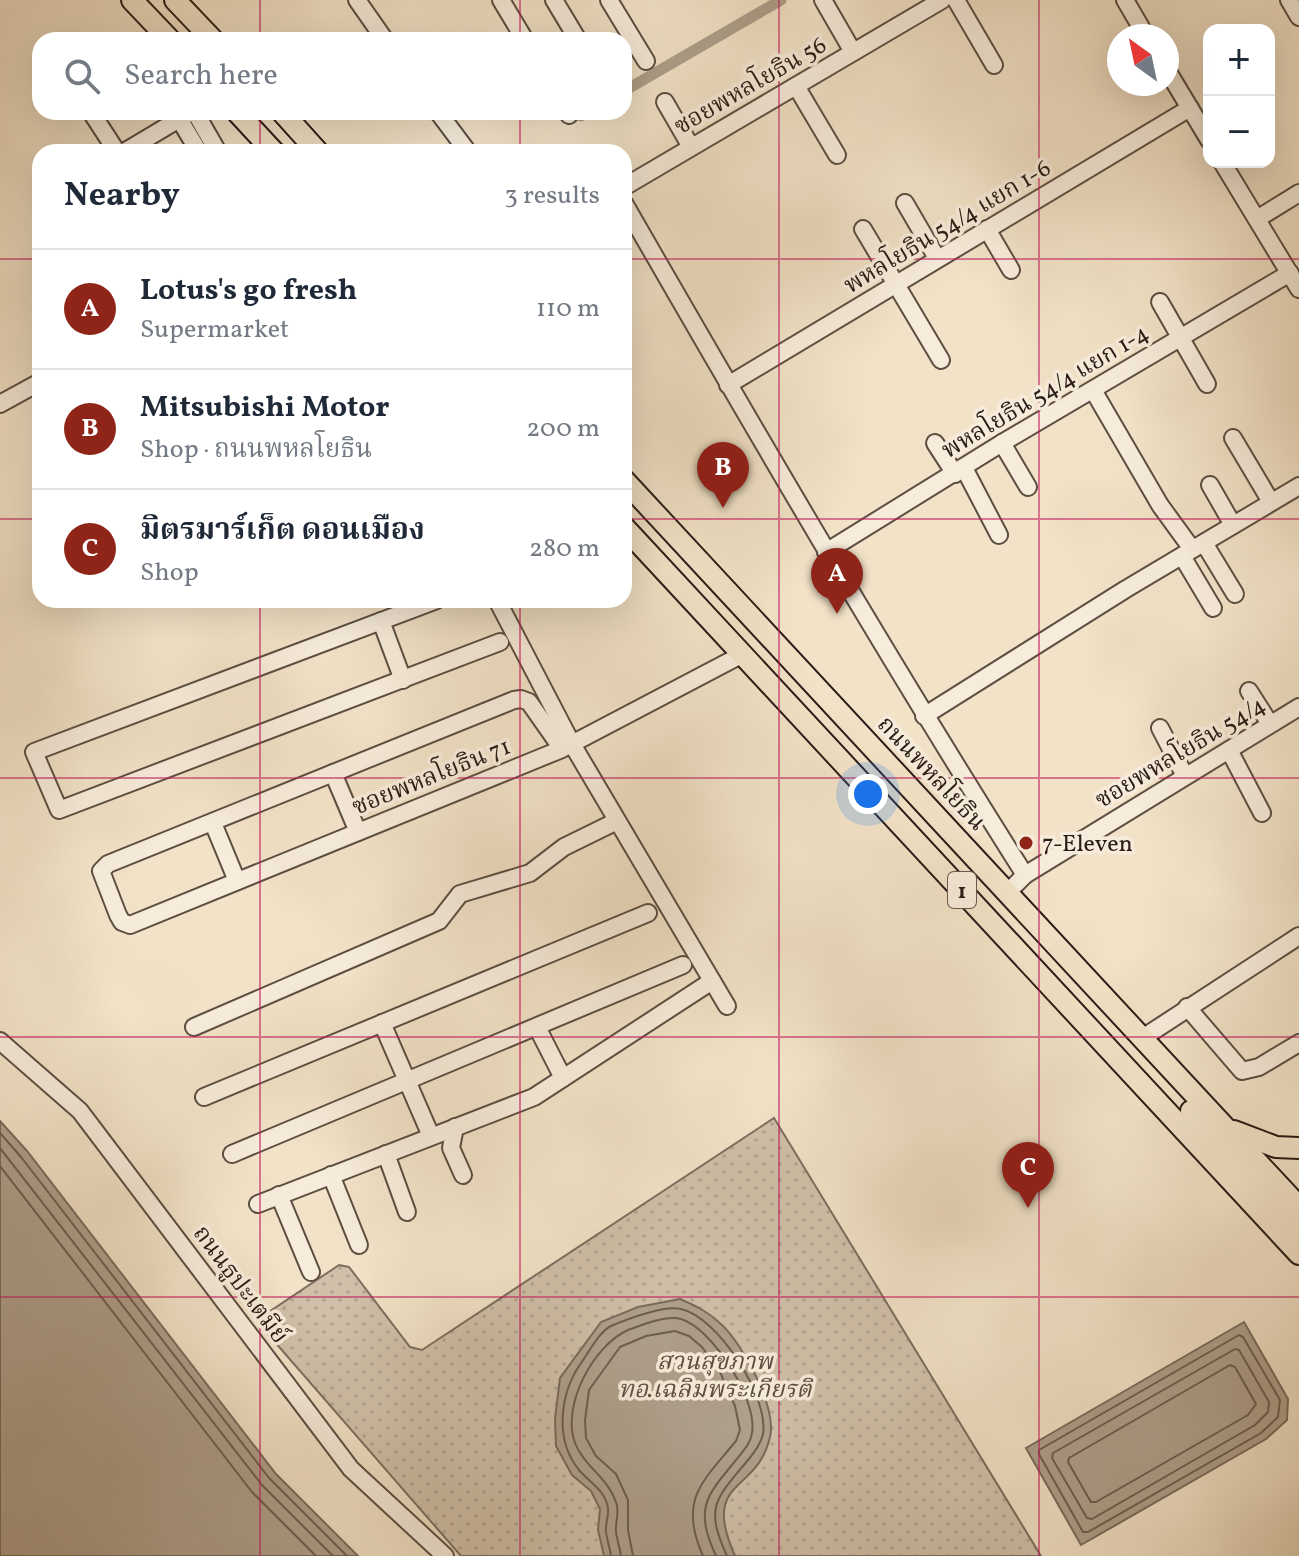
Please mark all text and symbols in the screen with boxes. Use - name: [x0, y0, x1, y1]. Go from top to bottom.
- north arrow: [1107, 24, 1179, 96]
- map controls: [1203, 24, 1275, 168]
- button: +: [1203, 24, 1275, 96]
- street label: ซอยพหลโยธิน 56: [667, 27, 834, 144]
- search box: [32, 32, 632, 120]
- icon: search: [60, 54, 104, 98]
- text: Search here: [124, 55, 278, 97]
- button: −: [1203, 96, 1275, 168]
- street label: พหลโยธิน 54/4 แยก 1-6: [837, 150, 1058, 303]
- text: Nearby: [64, 173, 180, 220]
- text: 3 results: [504, 178, 600, 214]
- text: Lotus's go fresh: [140, 270, 357, 312]
- text: A: [81, 291, 99, 327]
- text: 110 m: [536, 291, 600, 327]
- text: Supermarket: [140, 312, 289, 348]
- street label: พหลโยธิน 54/4 แยก 1-4: [934, 315, 1156, 468]
- text: Mitsubishi Motor: [140, 387, 389, 429]
- text: B: [81, 411, 99, 447]
- text: 200 m: [526, 411, 600, 447]
- text: Shop · ถนนพหลโยธิน: [140, 432, 372, 468]
- pin: B: [697, 442, 749, 508]
- text: มิตรมาร์เก็ต ดอนเมือง: [140, 510, 425, 552]
- text: C: [82, 531, 98, 567]
- text: 280 m: [529, 531, 600, 567]
- pin: A: [811, 548, 863, 614]
- text: Shop: [140, 555, 199, 591]
- street label: ซอยพหลโยธิน 54/4: [1088, 687, 1273, 818]
- street label: ถนนพหลโยธิน: [868, 707, 995, 839]
- street label: ซอยพหลโยธิน 71: [346, 728, 516, 825]
- your location: [848, 774, 888, 814]
- place label: 7-Eleven: [1042, 828, 1133, 862]
- marker: 7-Eleven: [1017, 834, 1035, 852]
- road number: 1: [948, 872, 976, 908]
- pin: C: [1002, 1142, 1054, 1208]
- street label: ถนนธูปะเตมีย์: [184, 1218, 296, 1351]
- park label: สวนสุขภาพ ทอ.เฉลิมพระเกียรติ: [618, 1346, 813, 1408]

